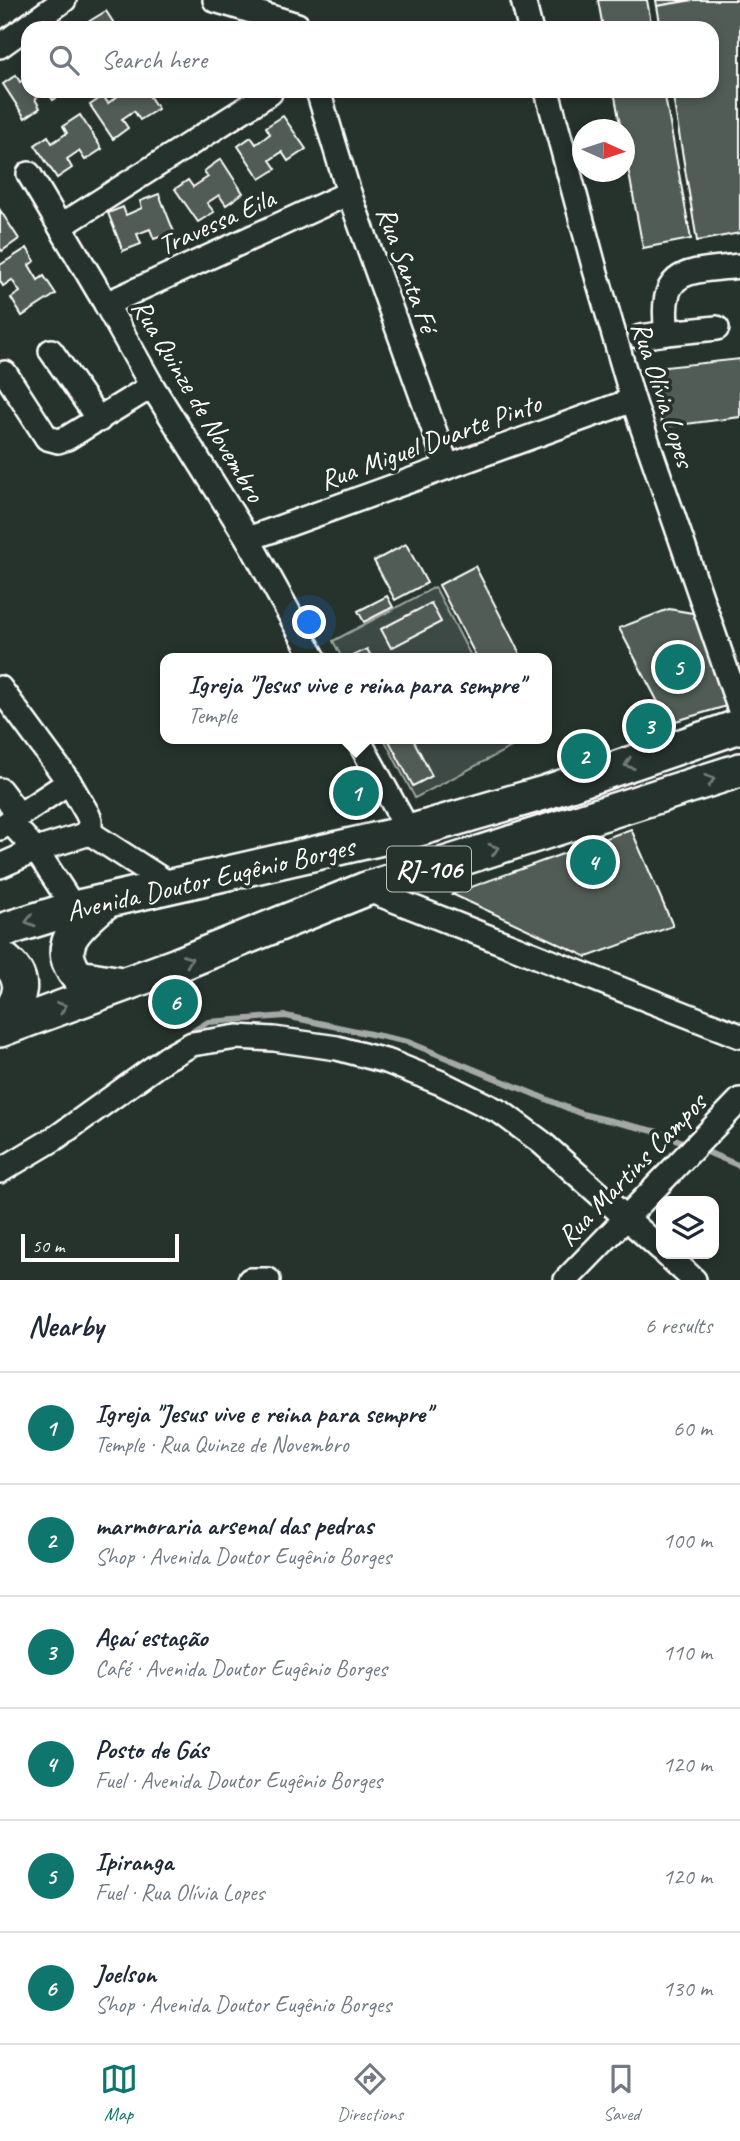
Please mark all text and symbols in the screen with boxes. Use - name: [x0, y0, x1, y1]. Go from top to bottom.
- search box: [21, 21, 719, 98]
- icon: search: [45, 41, 83, 79]
- text: Search here: [101, 43, 207, 76]
- north arrow: [572, 119, 635, 182]
- street label: Travessa Eila: [152, 179, 282, 263]
- street label: Rua Santa Fé: [369, 202, 448, 340]
- street label: Rua Quinze de Novembro: [124, 292, 274, 510]
- street label: Rua Olívia Lopes: [624, 317, 704, 474]
- street label: Rua Miguel Duarte Pinto: [315, 384, 548, 498]
- your location: [292, 605, 326, 639]
- pin: 5: [655, 641, 701, 693]
- popup: [160, 653, 552, 744]
- text: Igreja "Jesus vive e reina para sempre": [188, 668, 524, 701]
- pin: 3: [626, 700, 672, 752]
- text: Temple: [188, 701, 237, 730]
- pin: 2: [561, 730, 607, 782]
- one-way arrow: [623, 756, 636, 770]
- pin: 1: [333, 767, 379, 819]
- one-way arrow: [704, 773, 716, 788]
- street label: Avenida Doutor Eugênio Borges: [63, 828, 360, 929]
- pin: 4: [570, 836, 616, 888]
- one-way arrow: [487, 843, 499, 857]
- road number: RJ-106: [387, 846, 471, 891]
- one-way arrow: [25, 913, 37, 928]
- one-way arrow: [181, 955, 193, 969]
- pin: 6: [152, 976, 198, 1028]
- one-way arrow: [56, 1001, 68, 1015]
- street label: Rua Martins Campos: [550, 1084, 715, 1253]
- map controls: [656, 1196, 719, 1259]
- button: layers: [656, 1196, 719, 1259]
- scale bar: [21, 1231, 178, 1263]
- text: 50 m: [32, 1234, 64, 1258]
- text: Nearby: [28, 1307, 104, 1345]
- text: 6 results: [645, 1311, 712, 1340]
- text: Igreja "Jesus vive e reina para sempre": [95, 1397, 431, 1430]
- text: 1: [46, 1414, 56, 1443]
- text: 60 m: [673, 1414, 712, 1443]
- text: Temple · Rua Quinze de Novembro: [95, 1430, 349, 1459]
- text: marmoraria arsenal das pedras: [95, 1509, 373, 1542]
- text: 2: [46, 1526, 56, 1555]
- text: 100 m: [663, 1526, 712, 1555]
- text: Shop · Avenida Doutor Eugênio Borges: [95, 1542, 391, 1571]
- text: Açaí estação: [95, 1621, 207, 1654]
- text: 3: [46, 1638, 56, 1667]
- text: 110 m: [663, 1638, 712, 1667]
- text: Café · Avenida Doutor Eugênio Borges: [95, 1654, 387, 1683]
- text: Posto de Gás: [95, 1733, 208, 1766]
- text: 4: [46, 1750, 56, 1779]
- text: 120 m: [663, 1750, 712, 1779]
- text: Fuel · Avenida Doutor Eugênio Borges: [95, 1766, 382, 1795]
- text: Ipiranga: [95, 1845, 173, 1878]
- text: 5: [46, 1862, 56, 1891]
- text: 120 m: [663, 1862, 712, 1891]
- text: Fuel · Rua Olívia Lopes: [95, 1878, 264, 1907]
- text: Joelson: [95, 1957, 156, 1990]
- text: 6: [46, 1974, 56, 2003]
- text: 130 m: [663, 1974, 712, 2003]
- text: Shop · Avenida Doutor Eugênio Borges: [95, 1990, 391, 2019]
- tab: Map: [100, 2060, 138, 2126]
- tab: Directions: [337, 2060, 403, 2126]
- tab: Saved: [602, 2060, 640, 2126]

